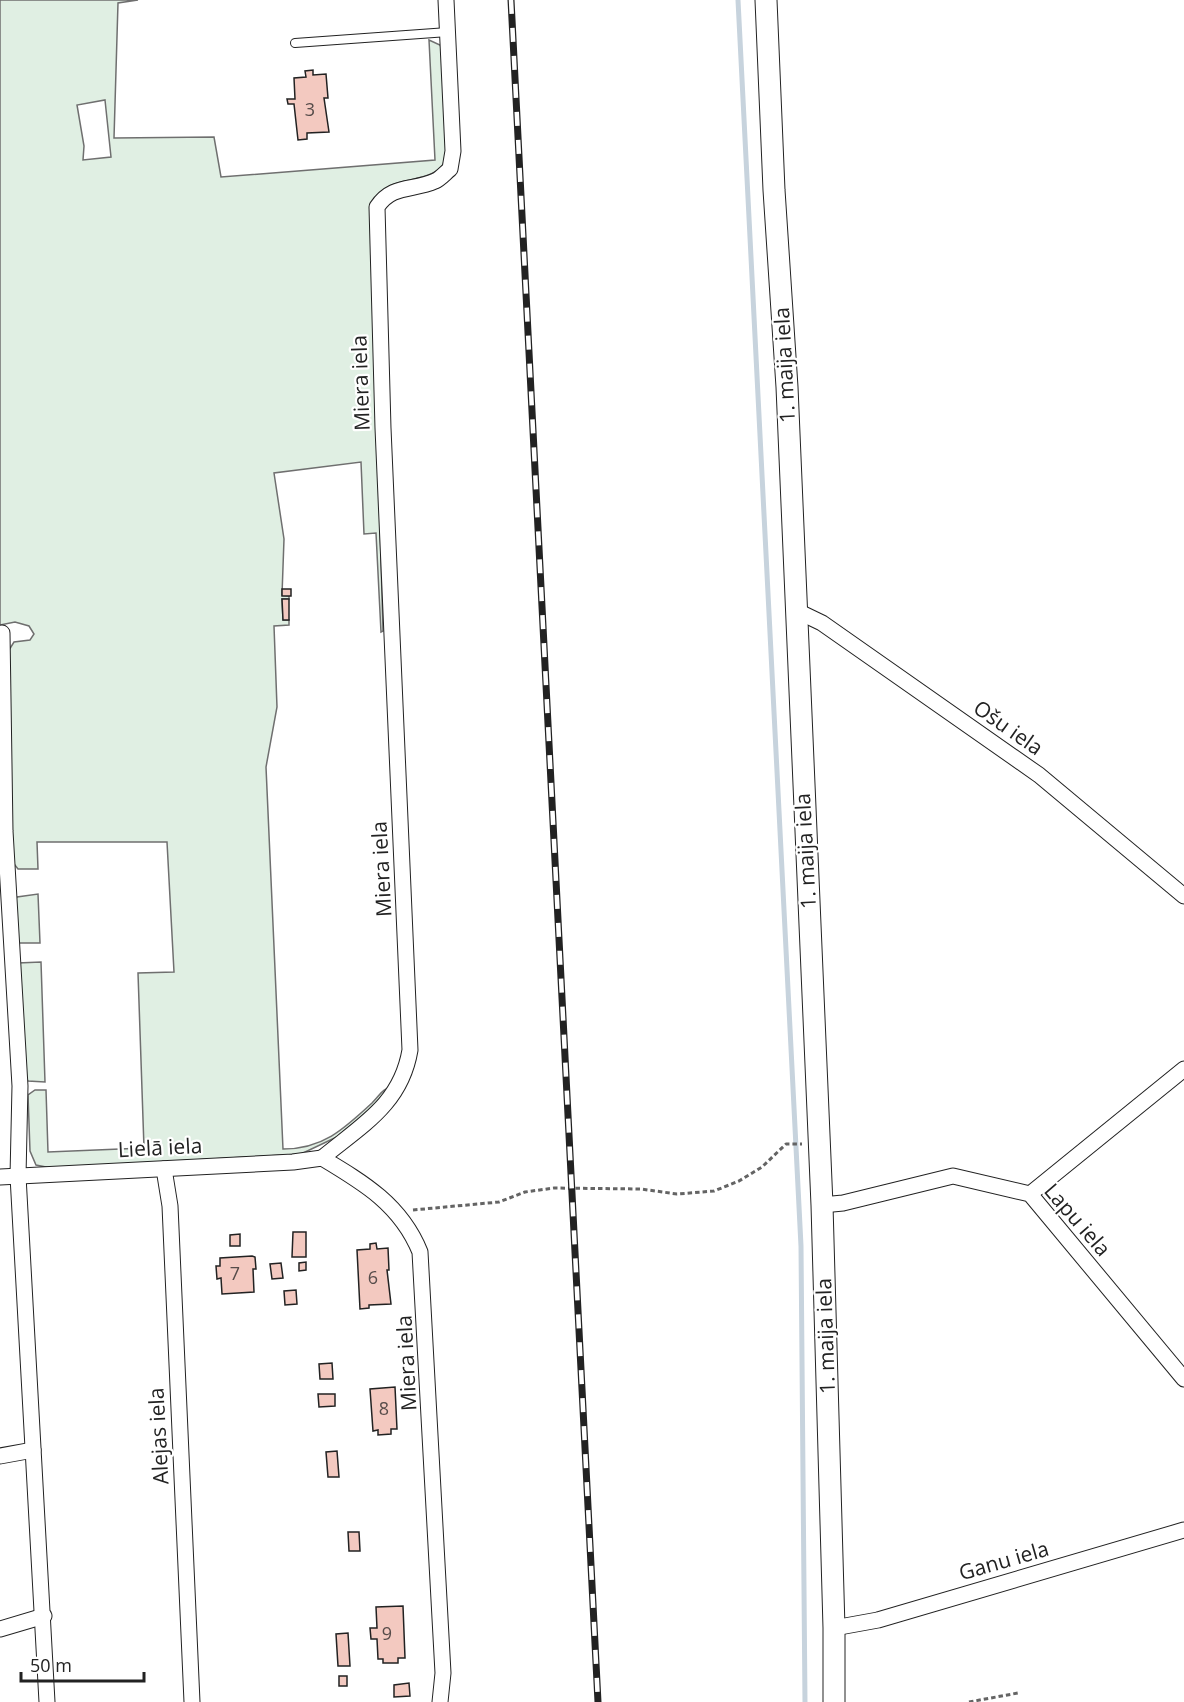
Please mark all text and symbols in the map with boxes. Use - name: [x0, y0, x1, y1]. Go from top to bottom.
- house number: 3: [305, 97, 315, 121]
- street label: 1. maija iela: [767, 306, 801, 424]
- street label: Miera iela: [344, 335, 376, 431]
- street label: Ošu iela: [968, 693, 1049, 761]
- street label: 1. maija iela: [788, 792, 822, 910]
- street label: Miera iela: [365, 821, 397, 918]
- street label: Lielā iela: [117, 1131, 203, 1163]
- street label: Lapu iela: [1038, 1177, 1117, 1262]
- house number: 7: [230, 1261, 240, 1285]
- house number: 6: [368, 1265, 378, 1289]
- street label: 1. maija iela: [809, 1278, 841, 1394]
- street label: Miera iela: [390, 1315, 422, 1412]
- street label: Alejas iela: [141, 1387, 175, 1485]
- house number: 8: [379, 1396, 389, 1420]
- street label: Ganu iela: [956, 1534, 1052, 1586]
- house number: 9: [382, 1621, 392, 1645]
- scale bar: [21, 1645, 144, 1683]
- text: 50 m: [30, 1653, 72, 1677]

